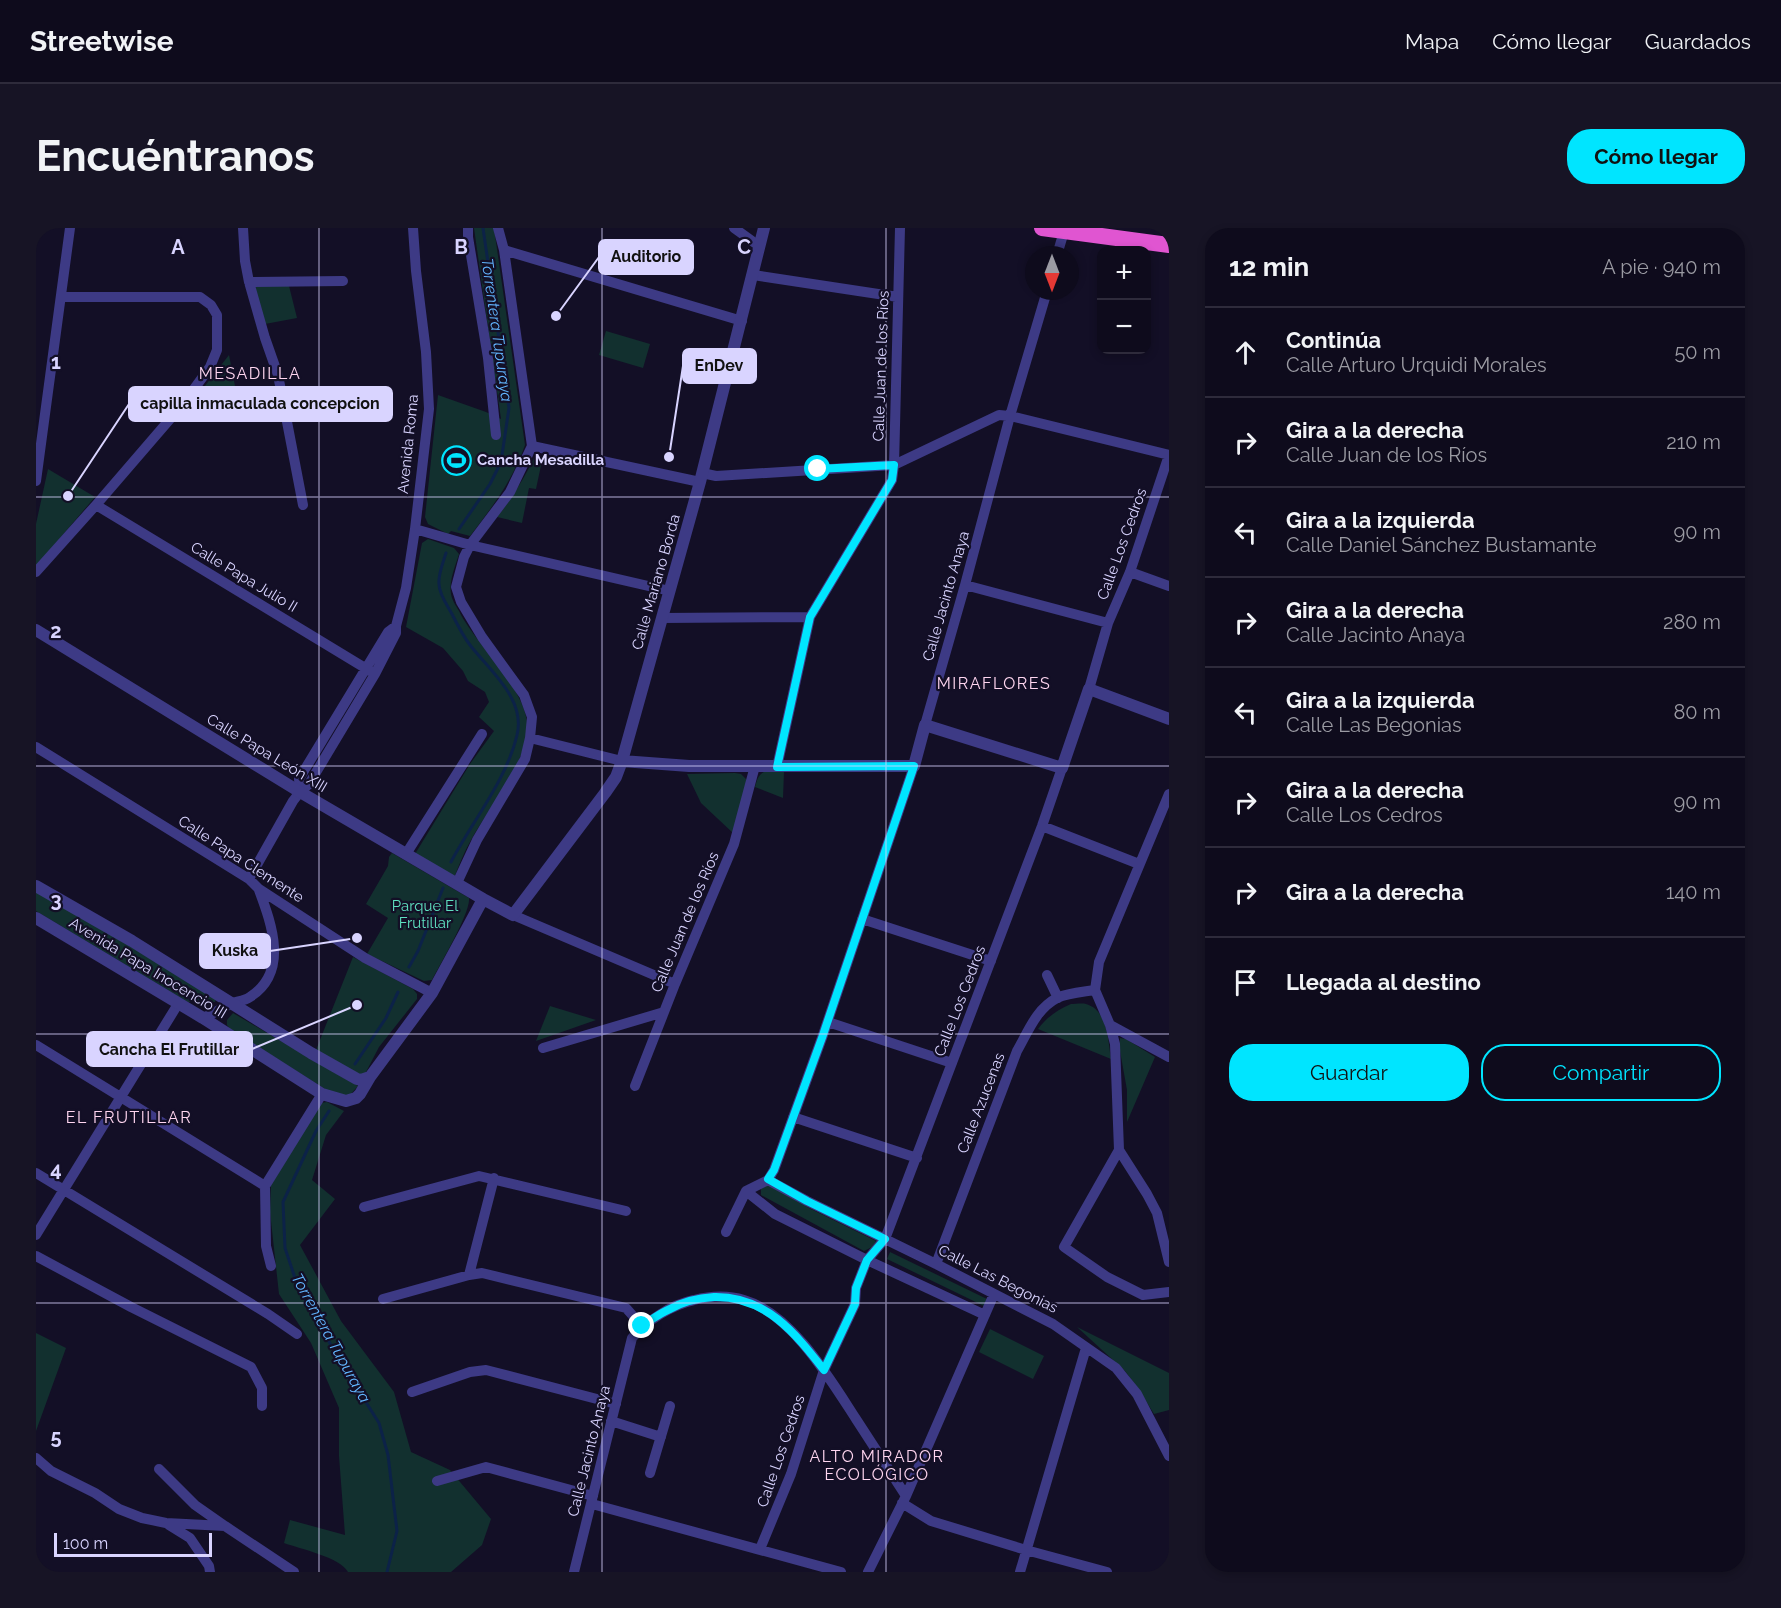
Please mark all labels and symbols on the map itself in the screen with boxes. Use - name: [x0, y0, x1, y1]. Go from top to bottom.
- text: A: [171, 235, 185, 259]
- text: B: [454, 235, 468, 259]
- text: C: [737, 235, 751, 259]
- callout: Auditorio: [599, 240, 693, 274]
- north arrow: [1025, 246, 1079, 300]
- text: Auditorio: [611, 247, 682, 266]
- water label: Torrentera Tupuraya: [478, 257, 517, 403]
- street label: Calle Juan de los Ríos: [869, 290, 893, 442]
- callout: EnDev: [683, 349, 756, 383]
- text: 1: [51, 350, 61, 374]
- text: EnDev: [695, 356, 744, 375]
- district label: MESADILLA: [199, 364, 301, 383]
- callout: capilla inmaculada concepcion: [129, 387, 392, 421]
- street label: Avenida Roma: [394, 393, 422, 495]
- text: capilla inmaculada concepcion: [140, 394, 380, 413]
- sports icon: Cancha Mesadilla: [440, 444, 472, 476]
- place label: Cancha Mesadilla: [477, 451, 605, 469]
- route start: [804, 455, 830, 481]
- street label: Calle Los Cedros: [1093, 486, 1151, 602]
- street label: Calle Mariano Borda: [628, 512, 684, 652]
- street label: Calle Jacinto Anaya: [919, 529, 973, 663]
- street label: Calle Papa Julio II: [187, 538, 301, 616]
- text: 2: [50, 619, 62, 643]
- district label: MIRAFLORES: [937, 674, 1051, 693]
- street label: Calle Papa León XIII: [204, 710, 330, 796]
- street label: Calle Papa Clemente: [175, 812, 307, 906]
- street label: Calle Juan de los Ríos: [647, 849, 723, 995]
- text: 3: [50, 888, 62, 912]
- park label: Parque El Frutillar: [392, 897, 459, 932]
- street label: Avenida Papa Inocencio III: [66, 914, 230, 1022]
- callout: Kuska: [200, 934, 270, 968]
- text: Kuska: [212, 941, 258, 960]
- street label: Calle Los Cedros: [931, 943, 989, 1059]
- callout: Cancha El Frutillar: [87, 1032, 252, 1066]
- text: Cancha El Frutillar: [99, 1040, 239, 1059]
- street label: Calle Azucenas: [954, 1050, 1008, 1156]
- district label: EL FRUTILLAR: [66, 1108, 192, 1127]
- text: 4: [50, 1157, 62, 1181]
- street label: Calle Las Begonias: [935, 1241, 1061, 1317]
- water label: Torrentera Tupuraya: [288, 1270, 375, 1406]
- route end: [628, 1312, 654, 1338]
- street label: Calle Jacinto Anaya: [564, 1384, 614, 1518]
- street label: Calle Los Cedros: [753, 1393, 809, 1509]
- text: 5: [50, 1425, 62, 1449]
- district label: ALTO MIRADOR ECOLÓGICO: [810, 1447, 944, 1484]
- scale bar: [54, 1530, 212, 1558]

